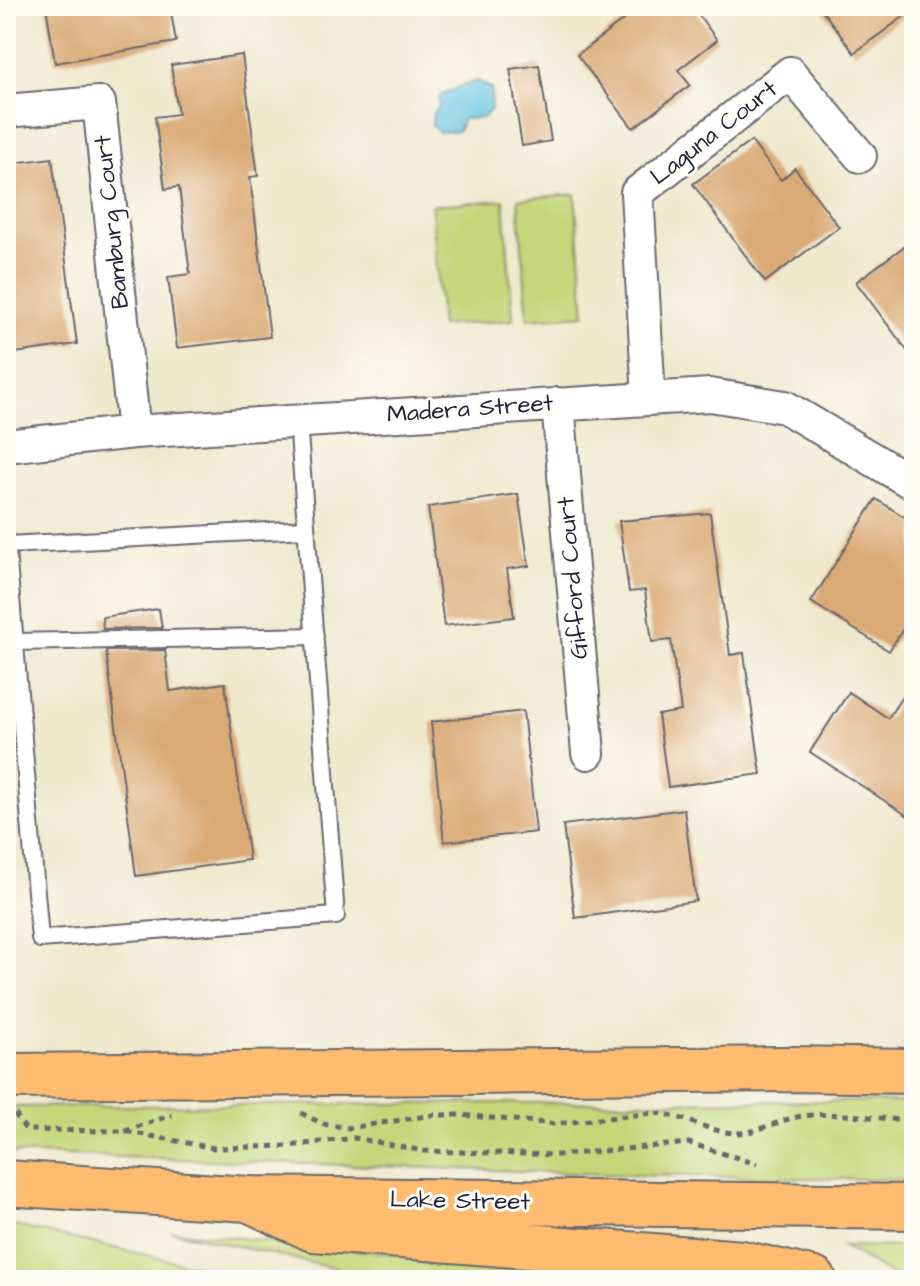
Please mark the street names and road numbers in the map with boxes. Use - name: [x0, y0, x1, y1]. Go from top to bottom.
- street label: Laguna Court: [643, 72, 786, 194]
- street label: Bamburg Court: [86, 133, 139, 311]
- street label: Madera Street: [386, 386, 555, 432]
- street label: Gifford Court: [549, 495, 597, 661]
- street label: Lake Street: [390, 1183, 531, 1219]

